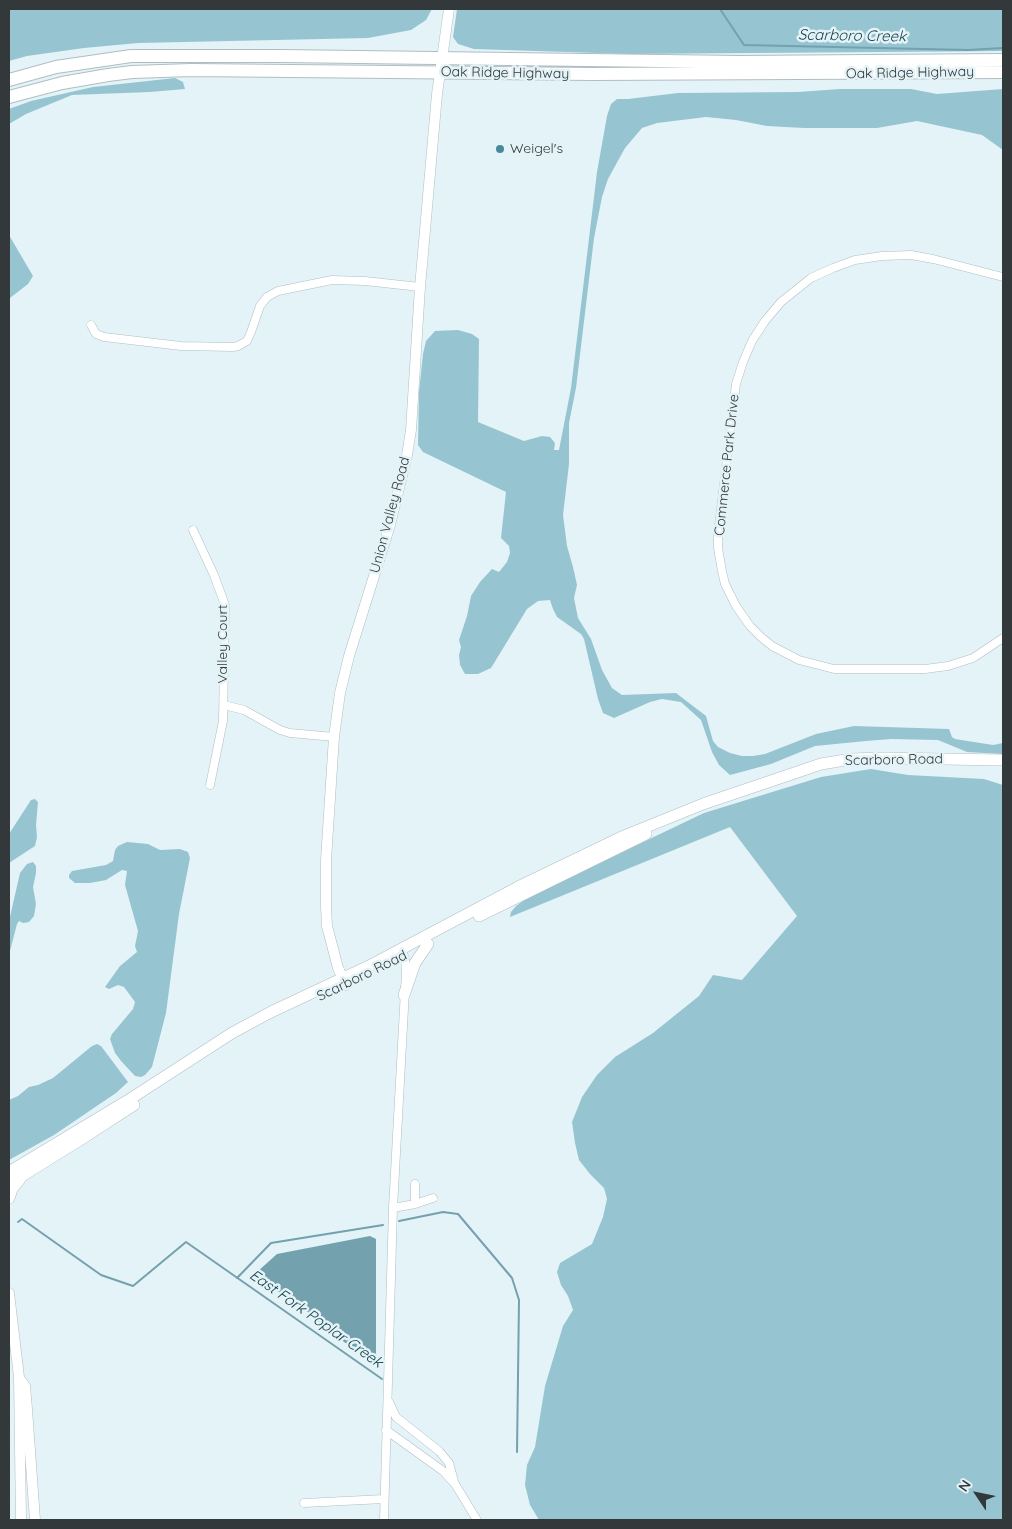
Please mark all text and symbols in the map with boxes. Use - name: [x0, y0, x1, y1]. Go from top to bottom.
- water label: Scarboro Creek: [798, 26, 906, 46]
- street label: Oak Ridge Highway: [441, 63, 569, 83]
- street label: Oak Ridge Highway: [846, 63, 974, 83]
- place label: Weigel's: [510, 141, 563, 157]
- marker: Weigel's: [494, 143, 506, 155]
- street label: Commerce Park Drive: [711, 393, 743, 537]
- street label: Union Valley Road: [366, 455, 414, 575]
- street label: Valley Court: [215, 604, 231, 684]
- street label: Scarboro Road: [845, 751, 943, 769]
- street label: Scarboro Road: [314, 947, 410, 1005]
- water label: East Fork Poplar Creek: [246, 1266, 386, 1372]
- north arrow: [952, 1469, 1002, 1519]
- text: N: [954, 1476, 975, 1495]

